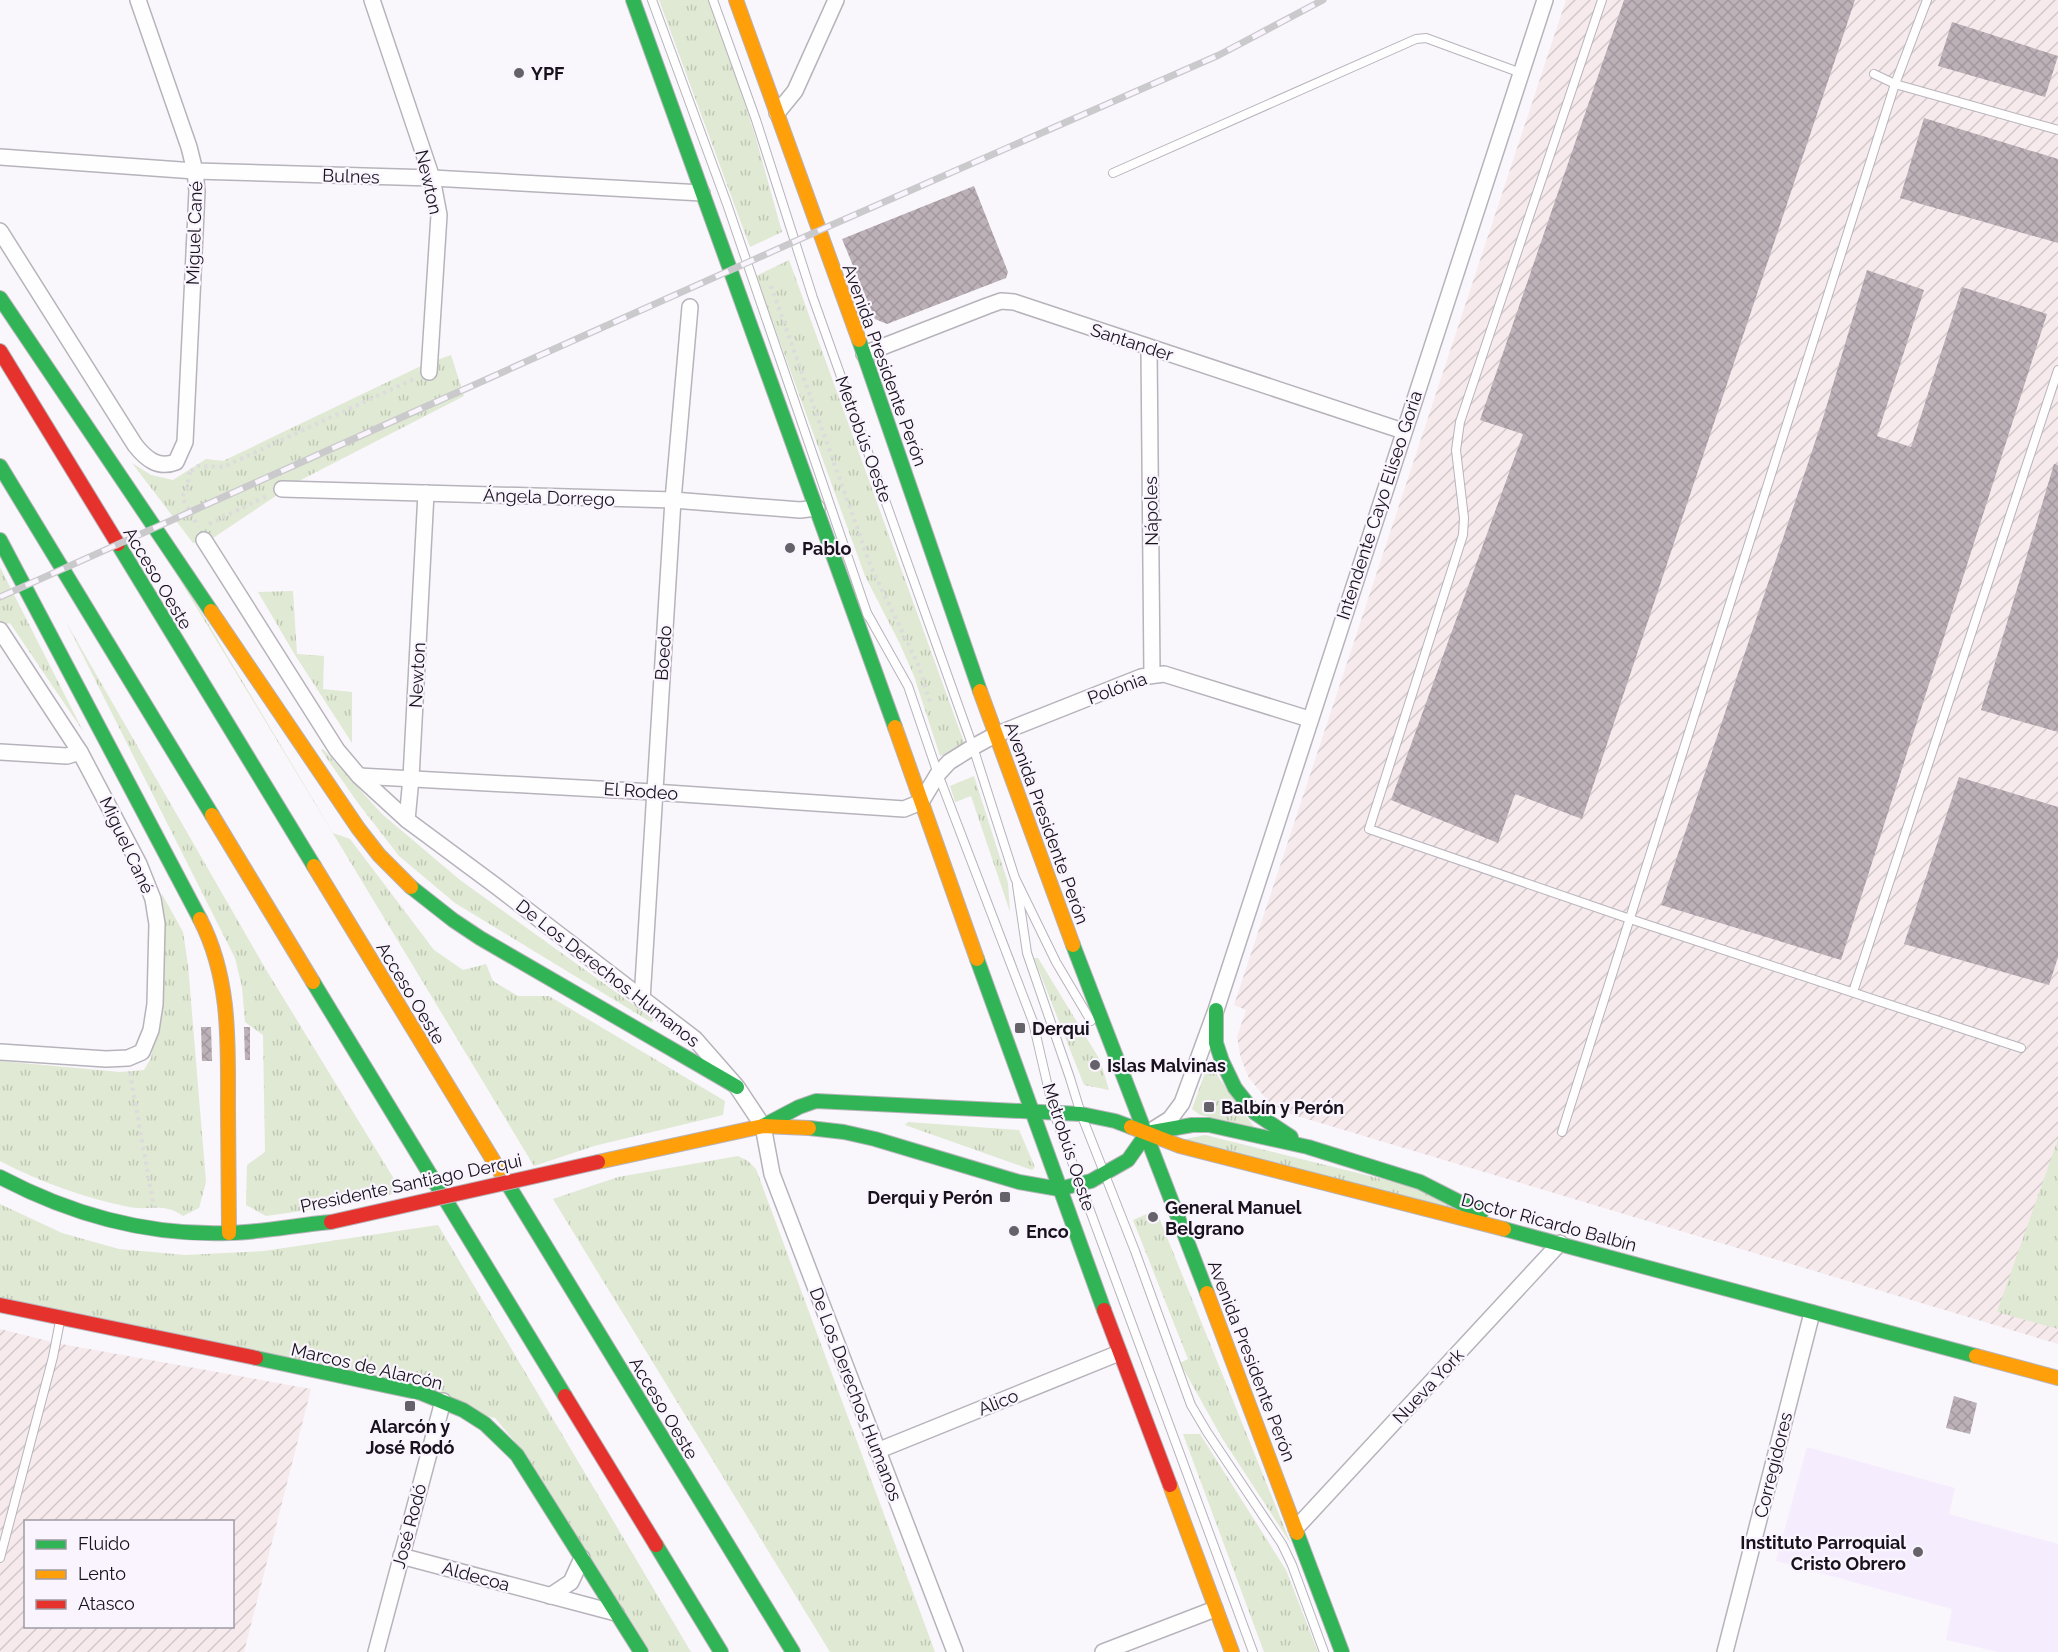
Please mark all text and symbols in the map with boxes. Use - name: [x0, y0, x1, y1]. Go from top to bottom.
- place label: YPF: [531, 63, 564, 84]
- marker: YPF: [512, 66, 526, 80]
- street label: Newton: [411, 148, 447, 216]
- street label: Bulnes: [322, 165, 380, 188]
- street label: Miguel Cané: [182, 180, 206, 285]
- street label: Avenida Presidente Perón: [839, 261, 931, 469]
- street label: Santander: [1088, 319, 1177, 365]
- street label: Metrobús Oeste: [831, 373, 897, 506]
- street label: Intendente Cayo Eliseo Goria: [1332, 388, 1426, 622]
- street label: Nápoles: [1140, 476, 1162, 546]
- street label: Ángela Dorrego: [483, 483, 616, 510]
- street label: Acceso Oeste: [119, 523, 197, 633]
- place label: Pablo: [802, 538, 852, 559]
- marker: Pablo: [783, 541, 797, 555]
- street label: Boedo: [651, 624, 675, 681]
- street label: Newton: [405, 642, 429, 708]
- street label: Polónia: [1084, 668, 1150, 708]
- street label: Avenida Presidente Perón: [1001, 719, 1093, 927]
- street label: El Rodeo: [603, 778, 679, 804]
- street label: Miguel Cané: [95, 793, 159, 897]
- street label: De Los Derechos Humanos: [512, 895, 704, 1051]
- street label: Acceso Oeste: [372, 938, 450, 1048]
- place label: Derqui: [1032, 1018, 1090, 1039]
- marker: Derqui: [1013, 1021, 1027, 1035]
- place label: Islas Malvinas: [1107, 1055, 1226, 1076]
- marker: Islas Malvinas: [1088, 1058, 1102, 1072]
- street label: Metrobús Oeste: [1038, 1080, 1100, 1214]
- place label: Balbín y Perón: [1221, 1097, 1344, 1118]
- marker: Balbín y Perón: [1202, 1100, 1216, 1114]
- street label: Presidente Santiago Derqui: [298, 1149, 524, 1217]
- place label: Derqui y Perón: [867, 1187, 993, 1208]
- street label: Doctor Ricardo Balbín: [1459, 1188, 1639, 1256]
- marker: Derqui y Perón: [998, 1190, 1012, 1204]
- place label: General Manuel Belgrano: [1165, 1197, 1302, 1239]
- marker: General Manuel Belgrano: [1146, 1210, 1160, 1224]
- place label: Enco: [1026, 1221, 1069, 1242]
- marker: Enco: [1007, 1224, 1021, 1238]
- street label: Avenida Presidente Perón: [1204, 1257, 1300, 1465]
- street label: De Los Derechos Humanos: [806, 1284, 907, 1504]
- street label: Marcos de Alarcón: [289, 1338, 445, 1394]
- street label: Nueva York: [1388, 1344, 1468, 1428]
- street label: Acceso Oeste: [625, 1353, 703, 1463]
- street label: Alico: [975, 1384, 1021, 1420]
- marker: Alarcón y José Rodó: [403, 1399, 417, 1413]
- street label: Corregidores: [1750, 1410, 1796, 1520]
- place label: Alarcón y José Rodó: [366, 1416, 454, 1458]
- street label: José Rodó: [388, 1481, 430, 1571]
- legend: [24, 1520, 234, 1628]
- place label: Instituto Parroquial Cristo Obrero: [1740, 1532, 1906, 1574]
- text: Fluido: [78, 1533, 130, 1554]
- marker: Instituto Parroquial Cristo Obrero: [1911, 1545, 1925, 1559]
- street label: Aldecoa: [440, 1557, 512, 1595]
- text: Lento: [78, 1563, 126, 1584]
- text: Atasco: [78, 1593, 135, 1614]

